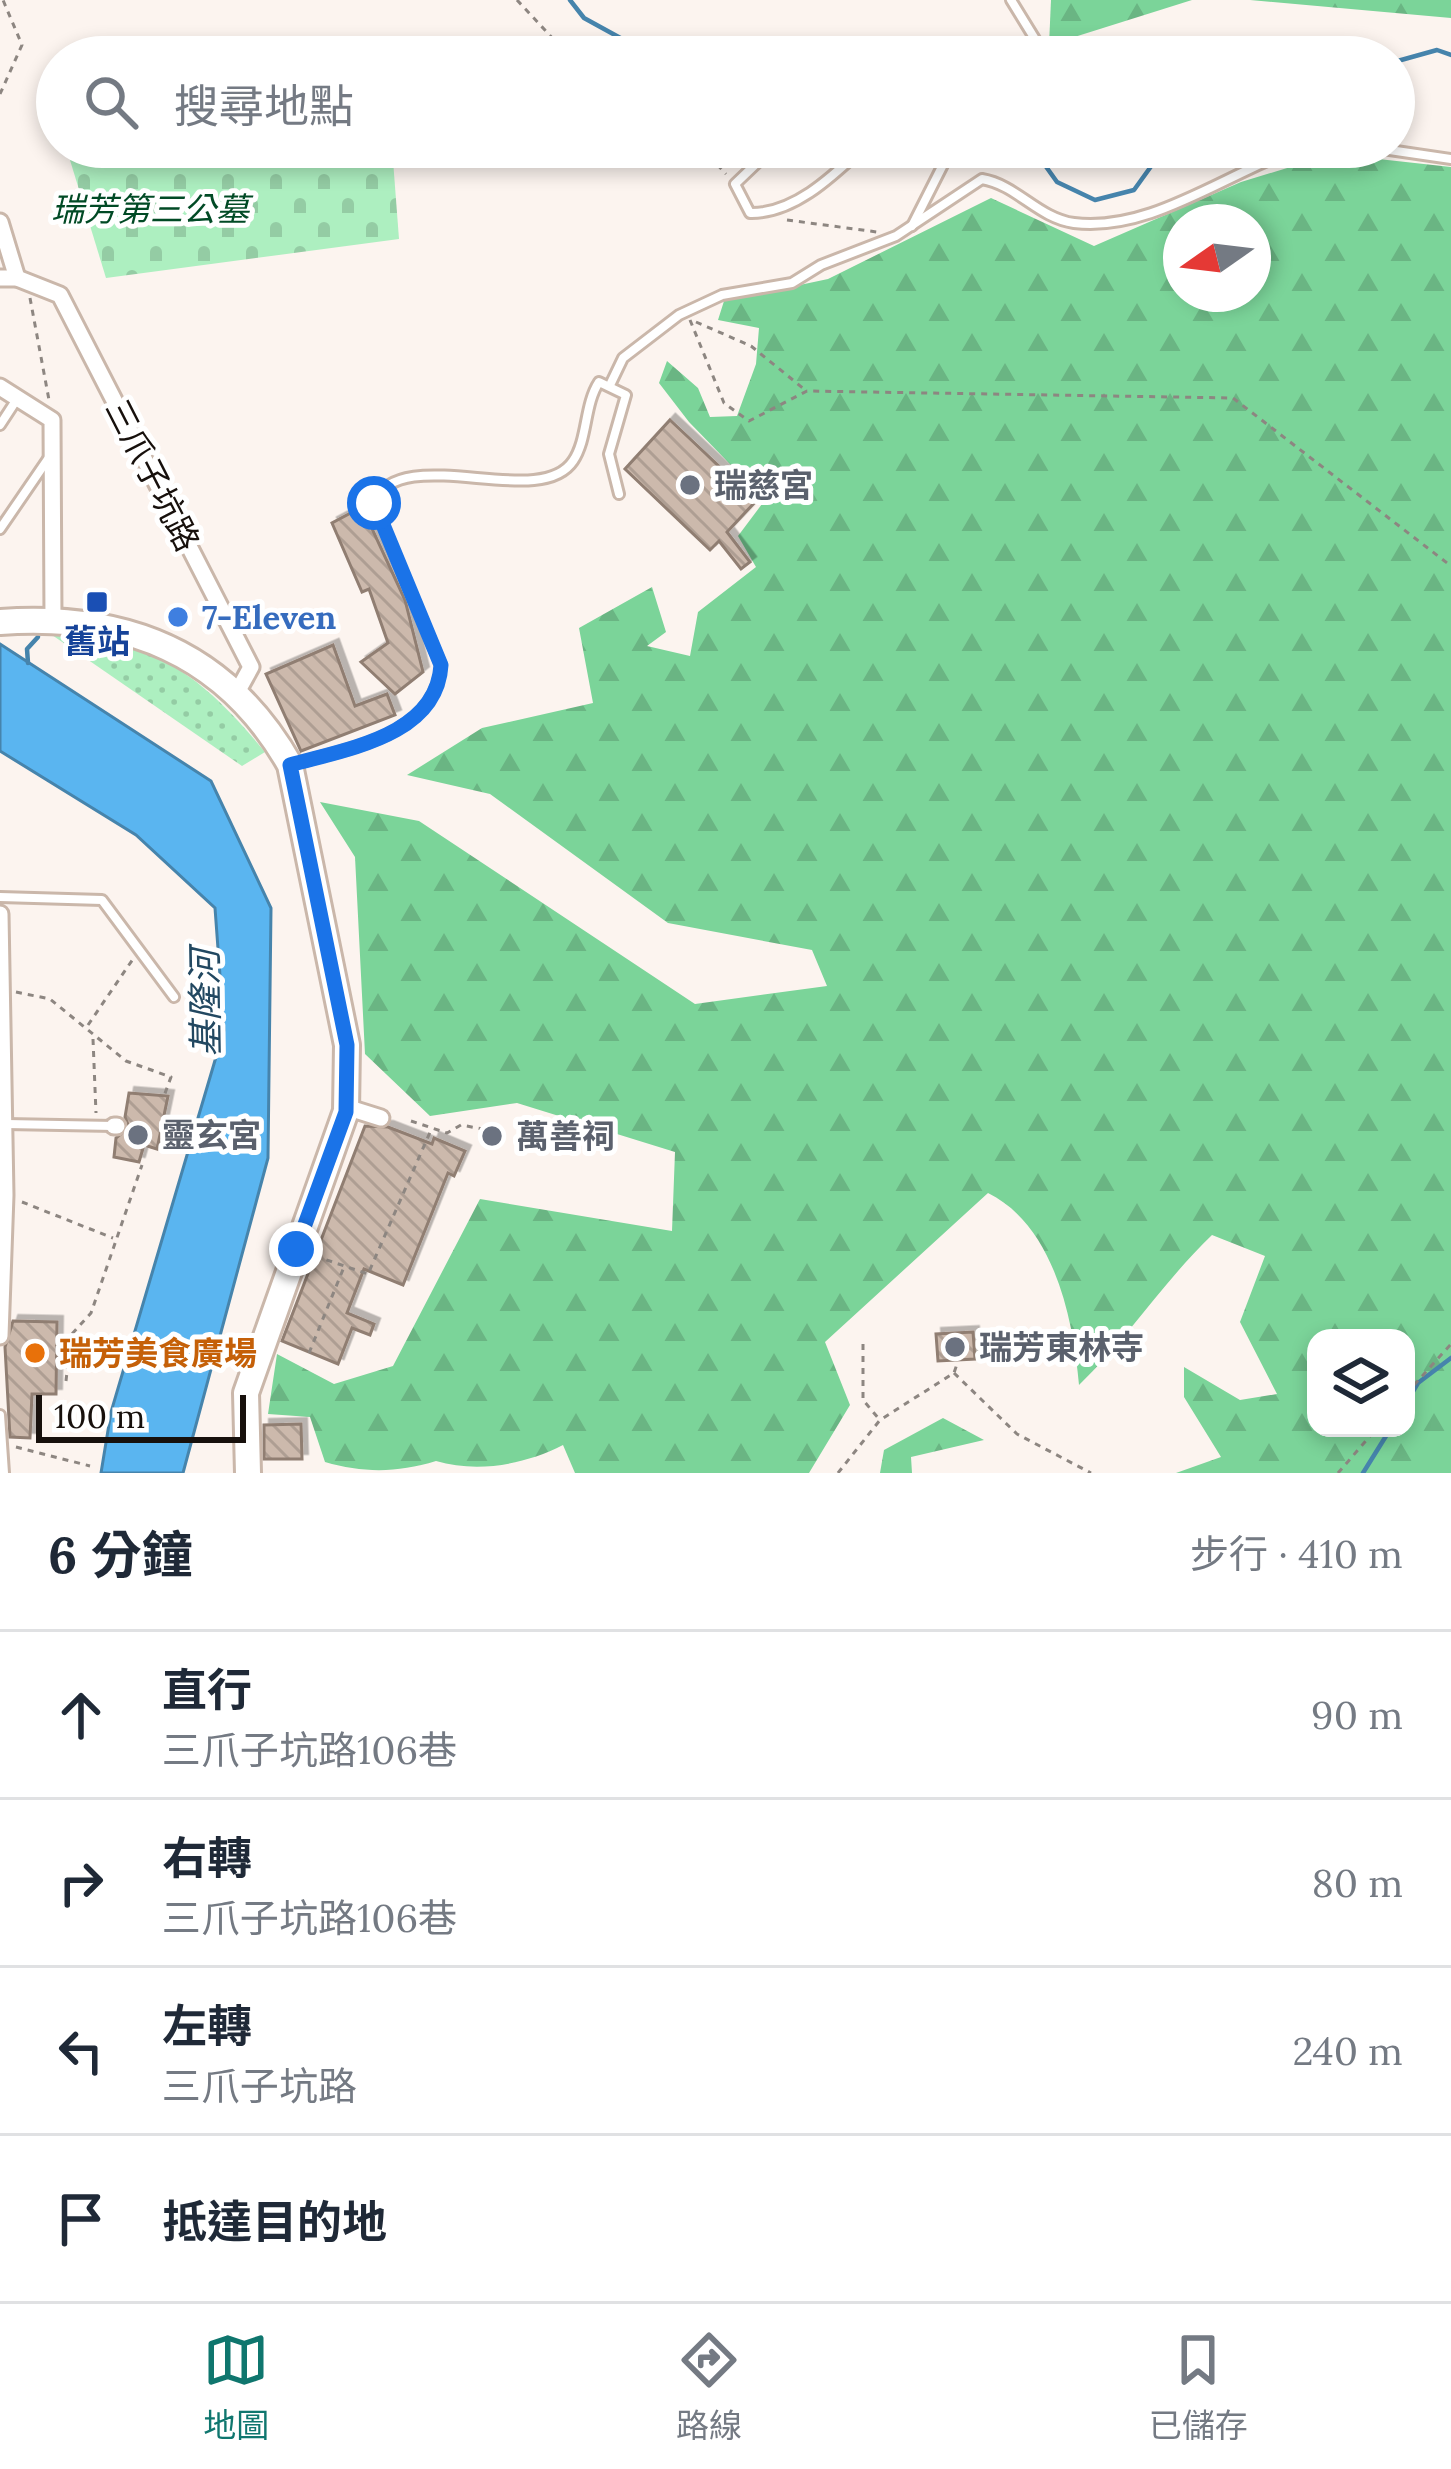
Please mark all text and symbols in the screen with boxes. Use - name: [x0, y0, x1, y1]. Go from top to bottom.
- search box: [36, 36, 1415, 168]
- icon: search: [78, 69, 144, 135]
- text: 搜尋地點: [174, 77, 354, 134]
- park label: 瑞芳第三公墓: [51, 188, 254, 230]
- north arrow: [1163, 204, 1271, 312]
- street label: 三爪子坑路: [97, 392, 209, 558]
- place label: 瑞慈宮: [714, 464, 813, 506]
- marker: 瑞慈宮: [677, 472, 703, 498]
- route start: [347, 476, 401, 530]
- marker: 舊站: [84, 589, 110, 615]
- place label: 7-Eleven: [202, 596, 336, 638]
- marker: 7-Eleven: [165, 604, 191, 630]
- place label: 舊站: [64, 620, 130, 662]
- water label: 基隆河: [181, 943, 229, 1057]
- place label: 靈玄宮: [162, 1114, 261, 1156]
- place label: 萬善祠: [516, 1115, 615, 1157]
- marker: 靈玄宮: [125, 1122, 151, 1148]
- marker: 萬善祠: [479, 1123, 505, 1149]
- route end: [269, 1222, 323, 1276]
- place label: 瑞芳東林寺: [979, 1326, 1144, 1368]
- map controls: [1307, 1329, 1415, 1437]
- button: layers: [1307, 1329, 1415, 1437]
- place label: 瑞芳美食廣場: [59, 1332, 257, 1374]
- marker: 瑞芳東林寺: [942, 1334, 968, 1360]
- marker: 瑞芳美食廣場: [22, 1340, 48, 1366]
- scale bar: [36, 1389, 246, 1442]
- text: 100 m: [54, 1395, 145, 1437]
- text: 6 分鐘: [48, 1522, 193, 1587]
- text: 步行 · 410 m: [1190, 1529, 1403, 1579]
- text: 直行: [162, 1661, 252, 1718]
- icon: ahead: [48, 1682, 114, 1748]
- text: 90 m: [1311, 1690, 1403, 1740]
- text: 三爪子坑路106巷: [162, 1725, 457, 1775]
- text: 右轉: [162, 1829, 252, 1886]
- icon: right: [48, 1850, 114, 1916]
- text: 80 m: [1312, 1858, 1403, 1908]
- text: 三爪子坑路106巷: [162, 1893, 457, 1943]
- text: 左轉: [162, 1997, 252, 2054]
- icon: left: [48, 2018, 114, 2084]
- text: 240 m: [1292, 2026, 1403, 2076]
- text: 三爪子坑路: [162, 2061, 357, 2111]
- icon: arrive: [48, 2186, 114, 2252]
- text: 抵達目的地: [162, 2193, 387, 2250]
- tab: 地圖: [203, 2327, 269, 2447]
- tab: 路線: [676, 2327, 742, 2447]
- tab: 已儲存: [1149, 2327, 1248, 2447]

